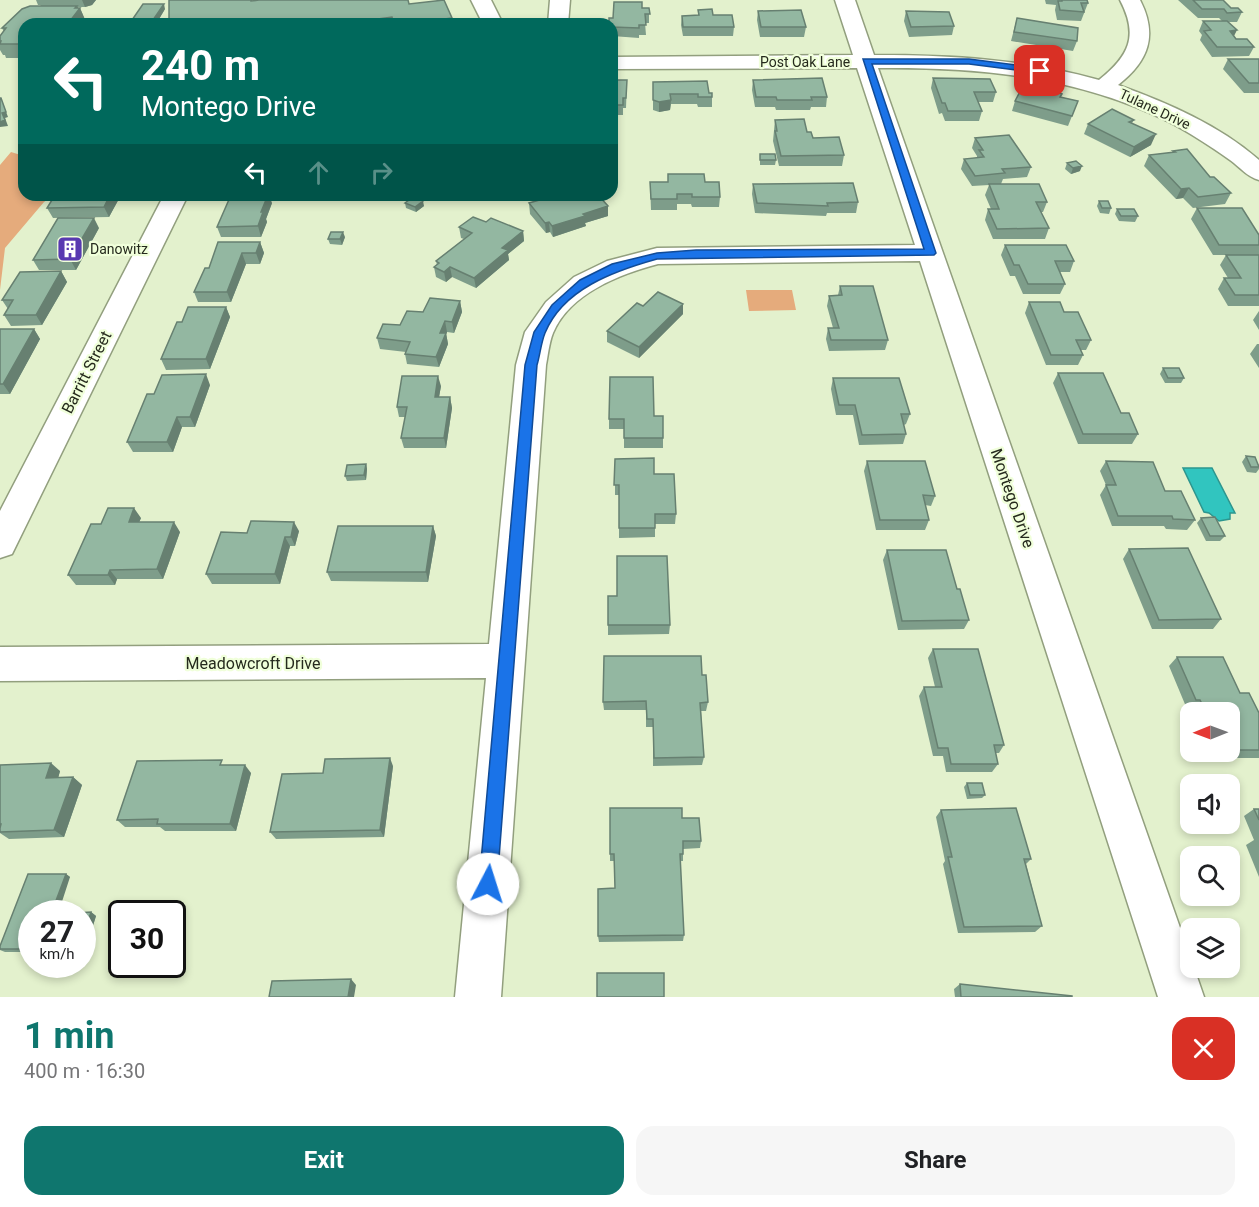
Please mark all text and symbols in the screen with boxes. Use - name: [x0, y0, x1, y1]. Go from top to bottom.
- text: 240 m: [141, 41, 260, 90]
- icon: left: [42, 42, 120, 120]
- pin: [1014, 45, 1065, 96]
- street label: Post Oak Lane: [760, 54, 850, 70]
- icon: arrive: [1023, 54, 1056, 87]
- street label: Tulane Drive: [1117, 86, 1193, 132]
- text: Montego Drive: [141, 91, 316, 123]
- icon: left: [239, 156, 272, 189]
- icon: ahead: [302, 156, 335, 189]
- icon: right: [365, 156, 398, 189]
- building icon: Danowitz: [55, 234, 85, 264]
- place label: Danowitz: [90, 241, 148, 257]
- street label: Barritt Street: [58, 328, 115, 417]
- street label: Montego Drive: [987, 446, 1038, 550]
- street label: Meadowcroft Drive: [186, 654, 320, 673]
- north arrow: [1180, 702, 1240, 762]
- map controls: [1180, 702, 1240, 978]
- button: sound: [1180, 774, 1240, 834]
- button: search: [1180, 846, 1240, 906]
- position arrow: [456, 852, 520, 916]
- speed limit sign: 30: [108, 900, 186, 978]
- text: 27: [40, 914, 74, 949]
- button: layers: [1180, 918, 1240, 978]
- text: km/h: [39, 945, 75, 963]
- text: 1 min: [24, 1015, 115, 1057]
- button: close: [1172, 1017, 1235, 1080]
- text: 400 m · 16:30: [24, 1059, 145, 1083]
- button: Exit: [24, 1126, 624, 1195]
- button: Share: [636, 1126, 1235, 1195]

